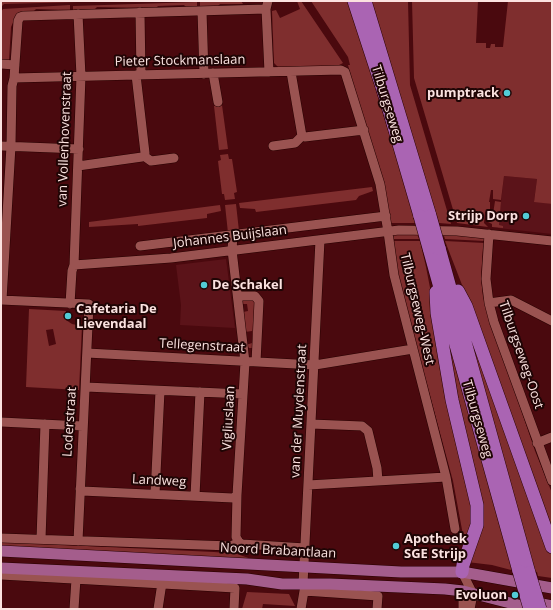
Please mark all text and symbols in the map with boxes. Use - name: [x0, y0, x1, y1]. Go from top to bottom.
- street label: Pieter Stockmanslaan: [114, 52, 246, 70]
- street label: Tilburgseweg: [368, 63, 406, 145]
- street label: van Vollenhovenstraat: [55, 71, 75, 207]
- place label: pumptrack: [427, 85, 499, 101]
- marker: pumptrack: [502, 88, 512, 98]
- place label: Strijp Dorp: [448, 208, 518, 224]
- marker: Strijp Dorp: [521, 211, 531, 221]
- street label: Johannes Buijslaan: [172, 222, 288, 252]
- street label: Tilburgseweg-West: [397, 252, 437, 366]
- place label: De Schakel: [212, 277, 283, 293]
- marker: De Schakel: [199, 280, 209, 290]
- street label: Tilburgseweg-Oost: [495, 299, 547, 411]
- place label: Cafetaria De Lievendaal: [76, 301, 157, 332]
- marker: Cafetaria De Lievendaal: [63, 311, 73, 321]
- street label: Tellegenstraat: [159, 336, 245, 356]
- street label: van der Muydenstraat: [288, 344, 310, 478]
- street label: Tilburgseweg: [458, 378, 496, 460]
- street label: Vigliuslaan: [220, 385, 238, 451]
- street label: Loderstraat: [60, 386, 80, 458]
- street label: Landweg: [131, 472, 187, 490]
- place label: Apotheek SGE Strijp: [404, 531, 467, 562]
- street label: Noord Brabantlaan: [219, 540, 337, 562]
- marker: Apotheek SGE Strijp: [391, 541, 401, 551]
- place label: Evoluon: [455, 587, 507, 603]
- marker: Evoluon: [510, 590, 520, 600]

